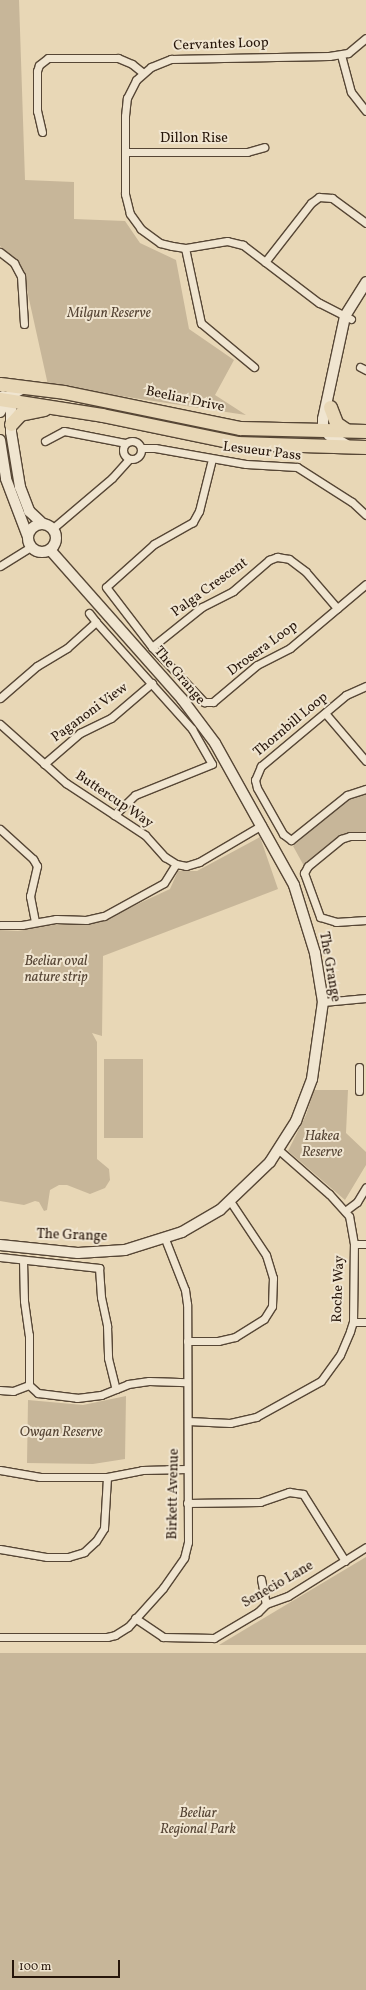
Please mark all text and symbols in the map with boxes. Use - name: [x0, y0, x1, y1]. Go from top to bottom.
- street label: Cervantes Loop: [173, 35, 269, 55]
- street label: Dillon Rise: [160, 131, 228, 147]
- park label: Milgun Reserve: [67, 306, 151, 322]
- street label: Beeliar Drive: [144, 383, 226, 417]
- street label: Lesueur Pass: [222, 439, 302, 465]
- street label: Palga Crescent: [169, 555, 251, 621]
- street label: Drosera Loop: [225, 618, 301, 680]
- street label: The Grange: [150, 643, 208, 709]
- street label: Paganoni View: [48, 680, 132, 746]
- street label: Thornbill Loop: [250, 689, 332, 761]
- street label: Buttercup Way: [72, 768, 156, 832]
- street label: The Grange: [315, 931, 343, 1003]
- park label: Beeliar oval nature strip: [24, 954, 88, 986]
- park label: Hakea Reserve: [302, 1129, 342, 1162]
- street label: The Grange: [36, 1226, 108, 1246]
- street label: Roche Way: [329, 1255, 349, 1323]
- park label: Owgan Reserve: [19, 1425, 103, 1441]
- street label: Birkett Avenue: [165, 1448, 183, 1540]
- street label: Senecio Lane: [239, 1558, 317, 1612]
- park label: Beeliar Regional Park: [160, 1806, 236, 1838]
- scale bar: [14, 1952, 122, 1978]
- text: 100 m: [19, 1959, 51, 1975]

